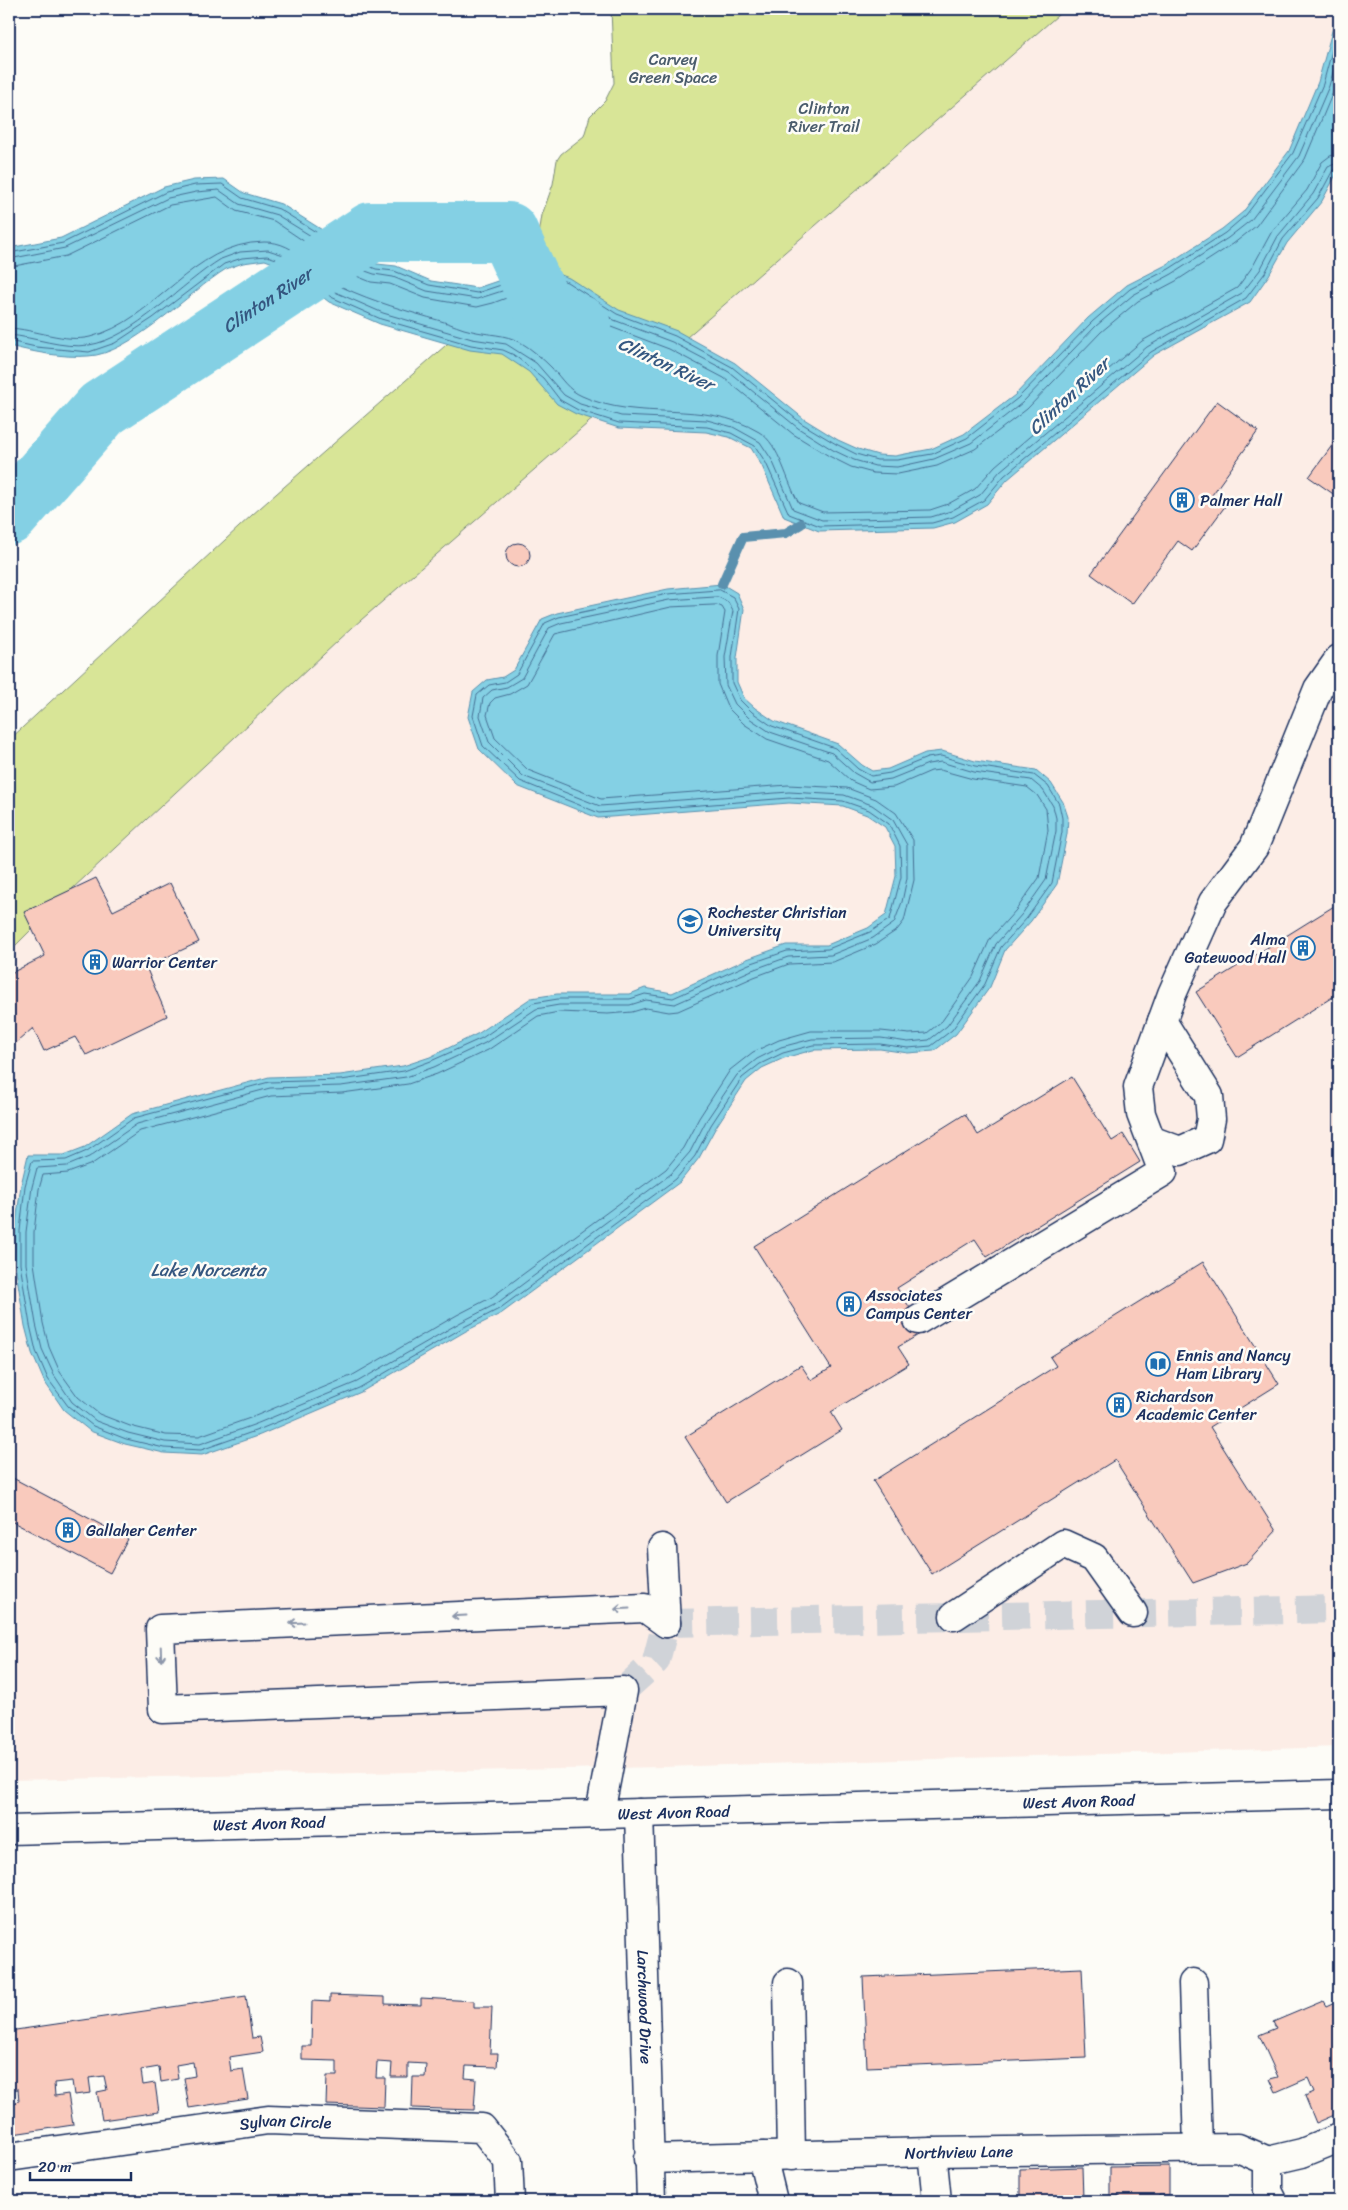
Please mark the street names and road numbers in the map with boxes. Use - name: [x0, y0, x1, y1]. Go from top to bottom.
- street label: West Avon Road: [1022, 1785, 1137, 1817]
- street label: West Avon Road: [617, 1796, 732, 1828]
- street label: West Avon Road: [212, 1807, 327, 1839]
- street label: Larchwood Drive: [629, 1949, 661, 2065]
- street label: Sylvan Circle: [237, 2105, 332, 2138]
- street label: Northview Lane: [904, 2136, 1013, 2167]

